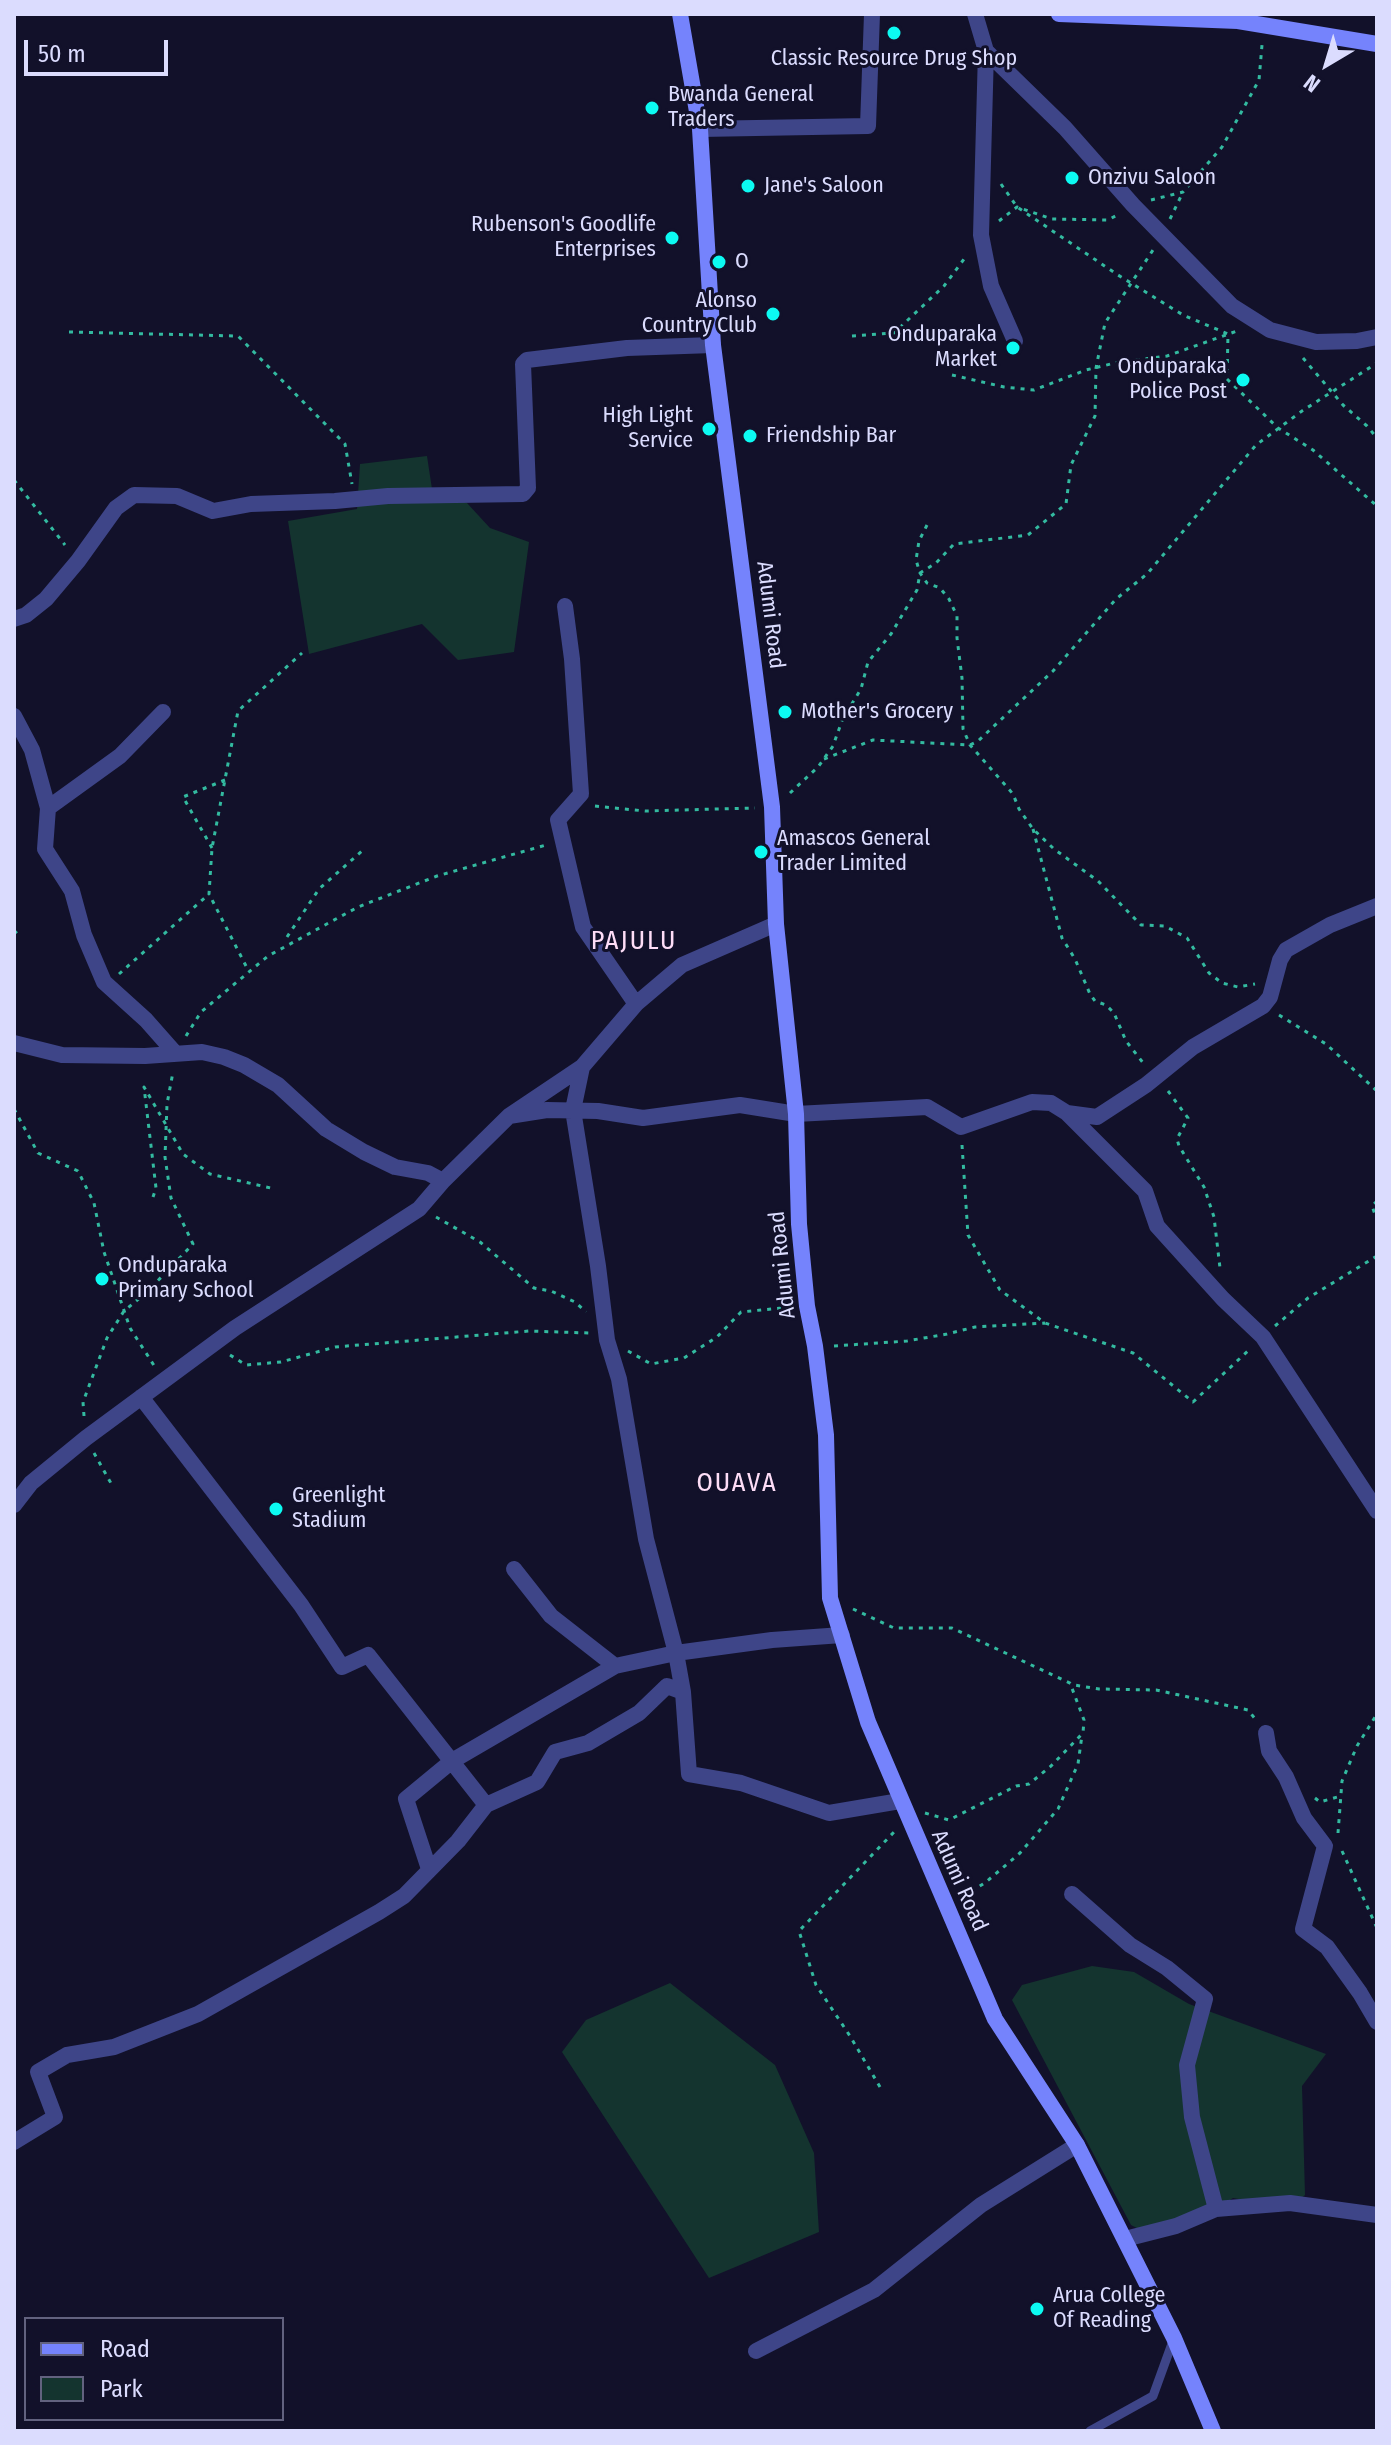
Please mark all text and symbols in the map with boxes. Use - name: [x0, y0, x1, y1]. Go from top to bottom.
- scale bar: [28, 24, 172, 74]
- marker: Classic Resource Drug Shop: [885, 24, 903, 42]
- north arrow: [1287, 24, 1367, 104]
- text: 50 m: [38, 40, 86, 68]
- place label: Classic Resource Drug Shop: [771, 46, 1017, 72]
- text: N: [1298, 69, 1325, 98]
- place label: Bwanda General Traders: [668, 82, 814, 134]
- marker: Bwanda General Traders: [643, 99, 661, 117]
- place label: Onzivu Saloon: [1088, 165, 1216, 191]
- marker: Onzivu Saloon: [1063, 169, 1081, 187]
- place label: Jane's Saloon: [764, 173, 884, 199]
- marker: Jane's Saloon: [739, 177, 757, 195]
- place label: Rubenson's Goodlife Enterprises: [471, 212, 656, 264]
- marker: Rubenson's Goodlife Enterprises: [663, 229, 681, 247]
- place label: O: [735, 249, 749, 275]
- marker: O: [710, 253, 728, 271]
- place label: Alonso Country Club: [642, 288, 757, 340]
- marker: Alonso Country Club: [764, 305, 782, 323]
- place label: Onduparaka Market: [888, 322, 997, 374]
- marker: Onduparaka Market: [1004, 339, 1022, 357]
- place label: Onduparaka Police Post: [1118, 354, 1227, 406]
- marker: Onduparaka Police Post: [1234, 371, 1252, 389]
- place label: High Light Service: [603, 403, 693, 454]
- marker: High Light Service: [700, 420, 718, 438]
- place label: Friendship Bar: [766, 423, 896, 449]
- marker: Friendship Bar: [741, 427, 759, 445]
- street label: Adumi Road: [750, 560, 790, 670]
- place label: Mother's Grocery: [801, 699, 953, 725]
- marker: Mother's Grocery: [776, 703, 794, 721]
- place label: Amascos General Trader Limited: [777, 826, 930, 878]
- marker: Amascos General Trader Limited: [752, 843, 770, 861]
- district label: PAJULU: [591, 926, 677, 958]
- street label: Adumi Road: [764, 1210, 802, 1320]
- place label: Onduparaka Primary School: [118, 1253, 254, 1304]
- marker: Onduparaka Primary School: [93, 1270, 111, 1288]
- district label: OUAVA: [696, 1468, 778, 1500]
- place label: Greenlight Stadium: [292, 1483, 385, 1534]
- marker: Greenlight Stadium: [267, 1500, 285, 1518]
- street label: Adumi Road: [925, 1826, 993, 1936]
- place label: Arua College Of Reading: [1053, 2283, 1165, 2334]
- marker: Arua College Of Reading: [1028, 2300, 1046, 2318]
- legend: [24, 2317, 284, 2421]
- text: Road: [100, 2335, 150, 2363]
- text: Park: [100, 2375, 143, 2403]

